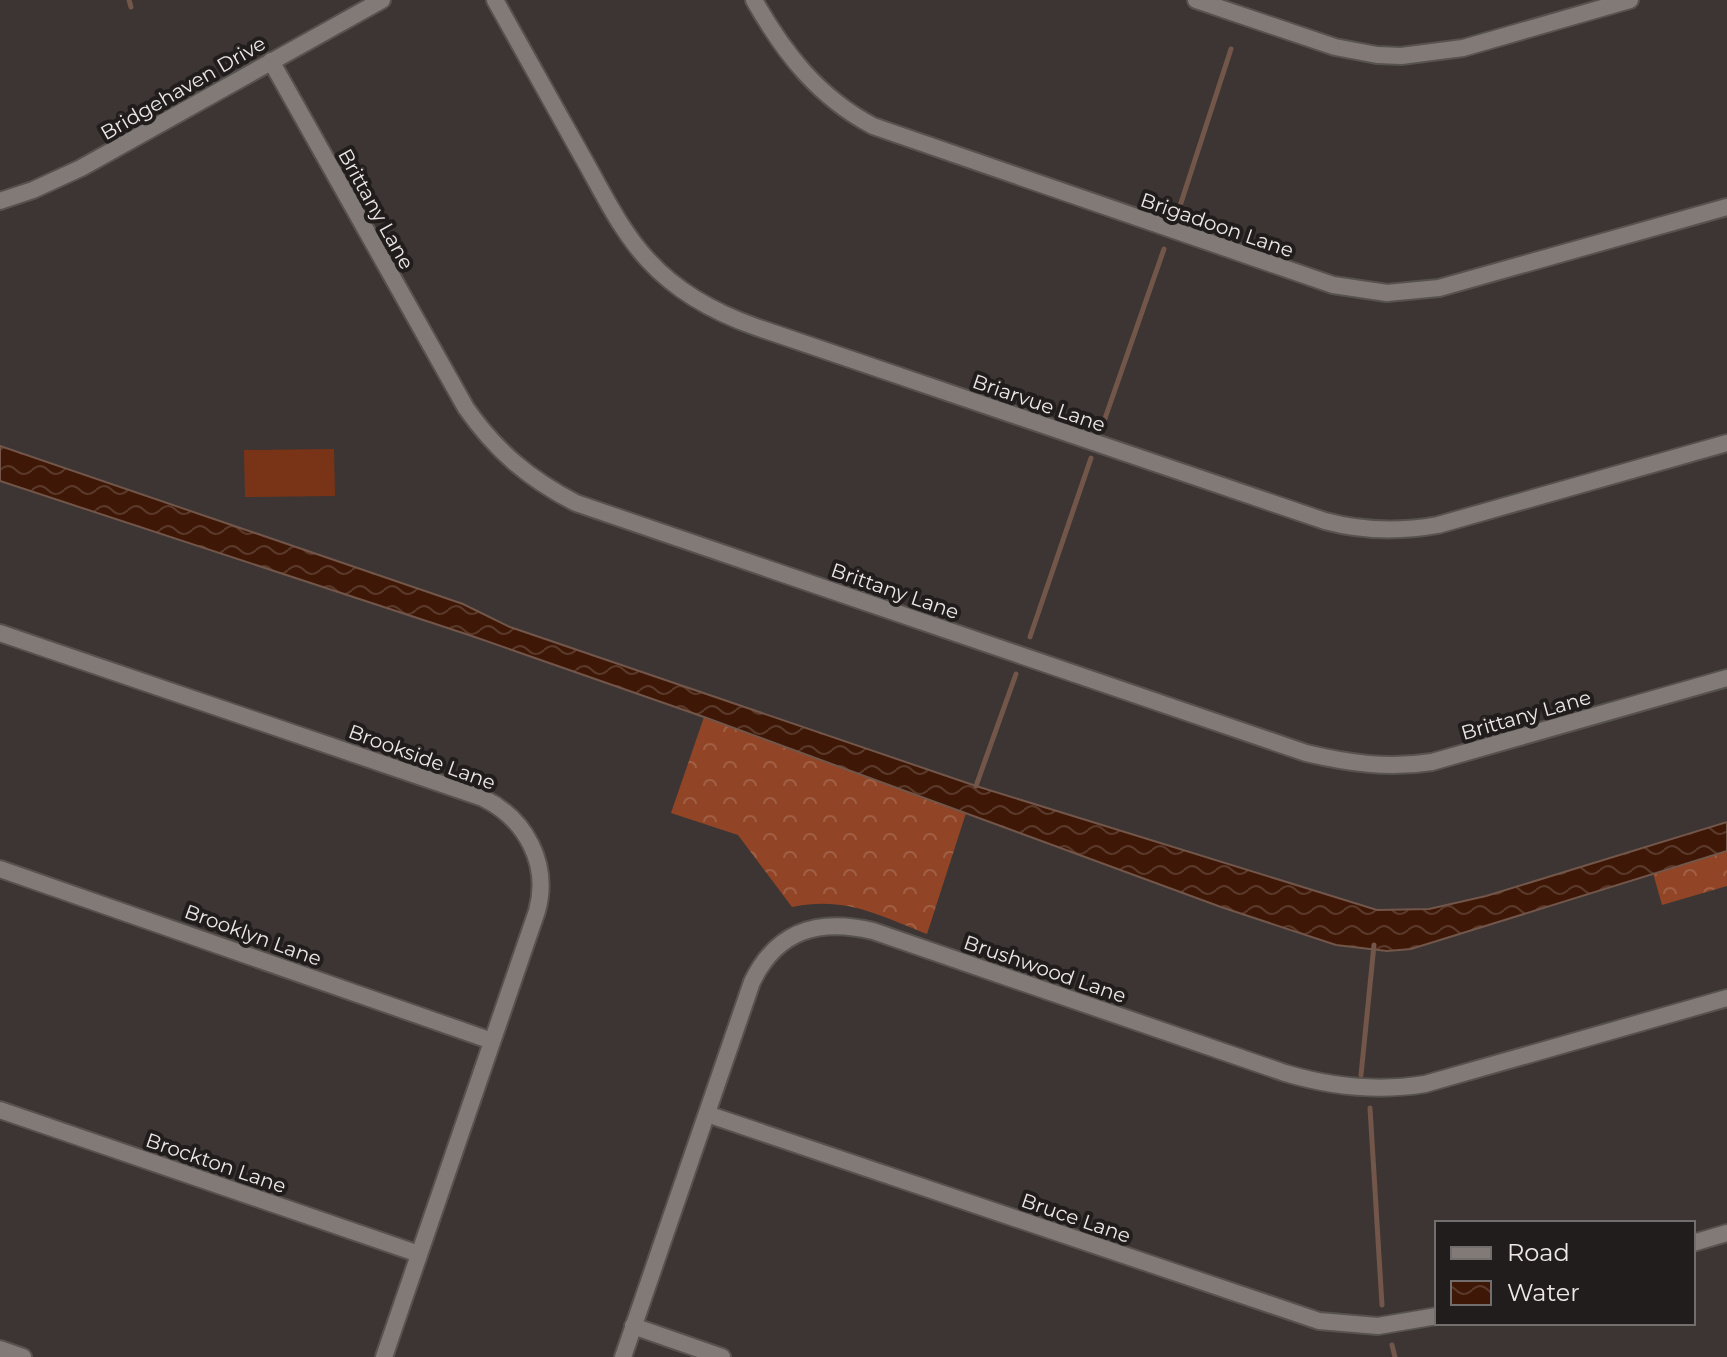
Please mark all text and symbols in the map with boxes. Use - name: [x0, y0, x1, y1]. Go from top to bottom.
- street label: Bridgehaven Drive: [96, 31, 270, 145]
- street label: Brittany Lane: [333, 145, 419, 273]
- street label: Brigadoon Lane: [1137, 188, 1297, 262]
- street label: Briarvue Lane: [969, 369, 1109, 437]
- street label: Brittany Lane: [828, 558, 962, 624]
- street label: Brittany Lane: [1458, 685, 1594, 745]
- street label: Brookside Lane: [345, 719, 499, 795]
- street label: Brooklyn Lane: [181, 899, 325, 971]
- street label: Brushwood Lane: [961, 930, 1129, 1008]
- street label: Brockton Lane: [143, 1128, 289, 1198]
- street label: Bruce Lane: [1018, 1188, 1134, 1248]
- legend: [1435, 1221, 1695, 1325]
- text: Road: [1507, 1238, 1570, 1267]
- text: Water: [1507, 1278, 1580, 1307]

